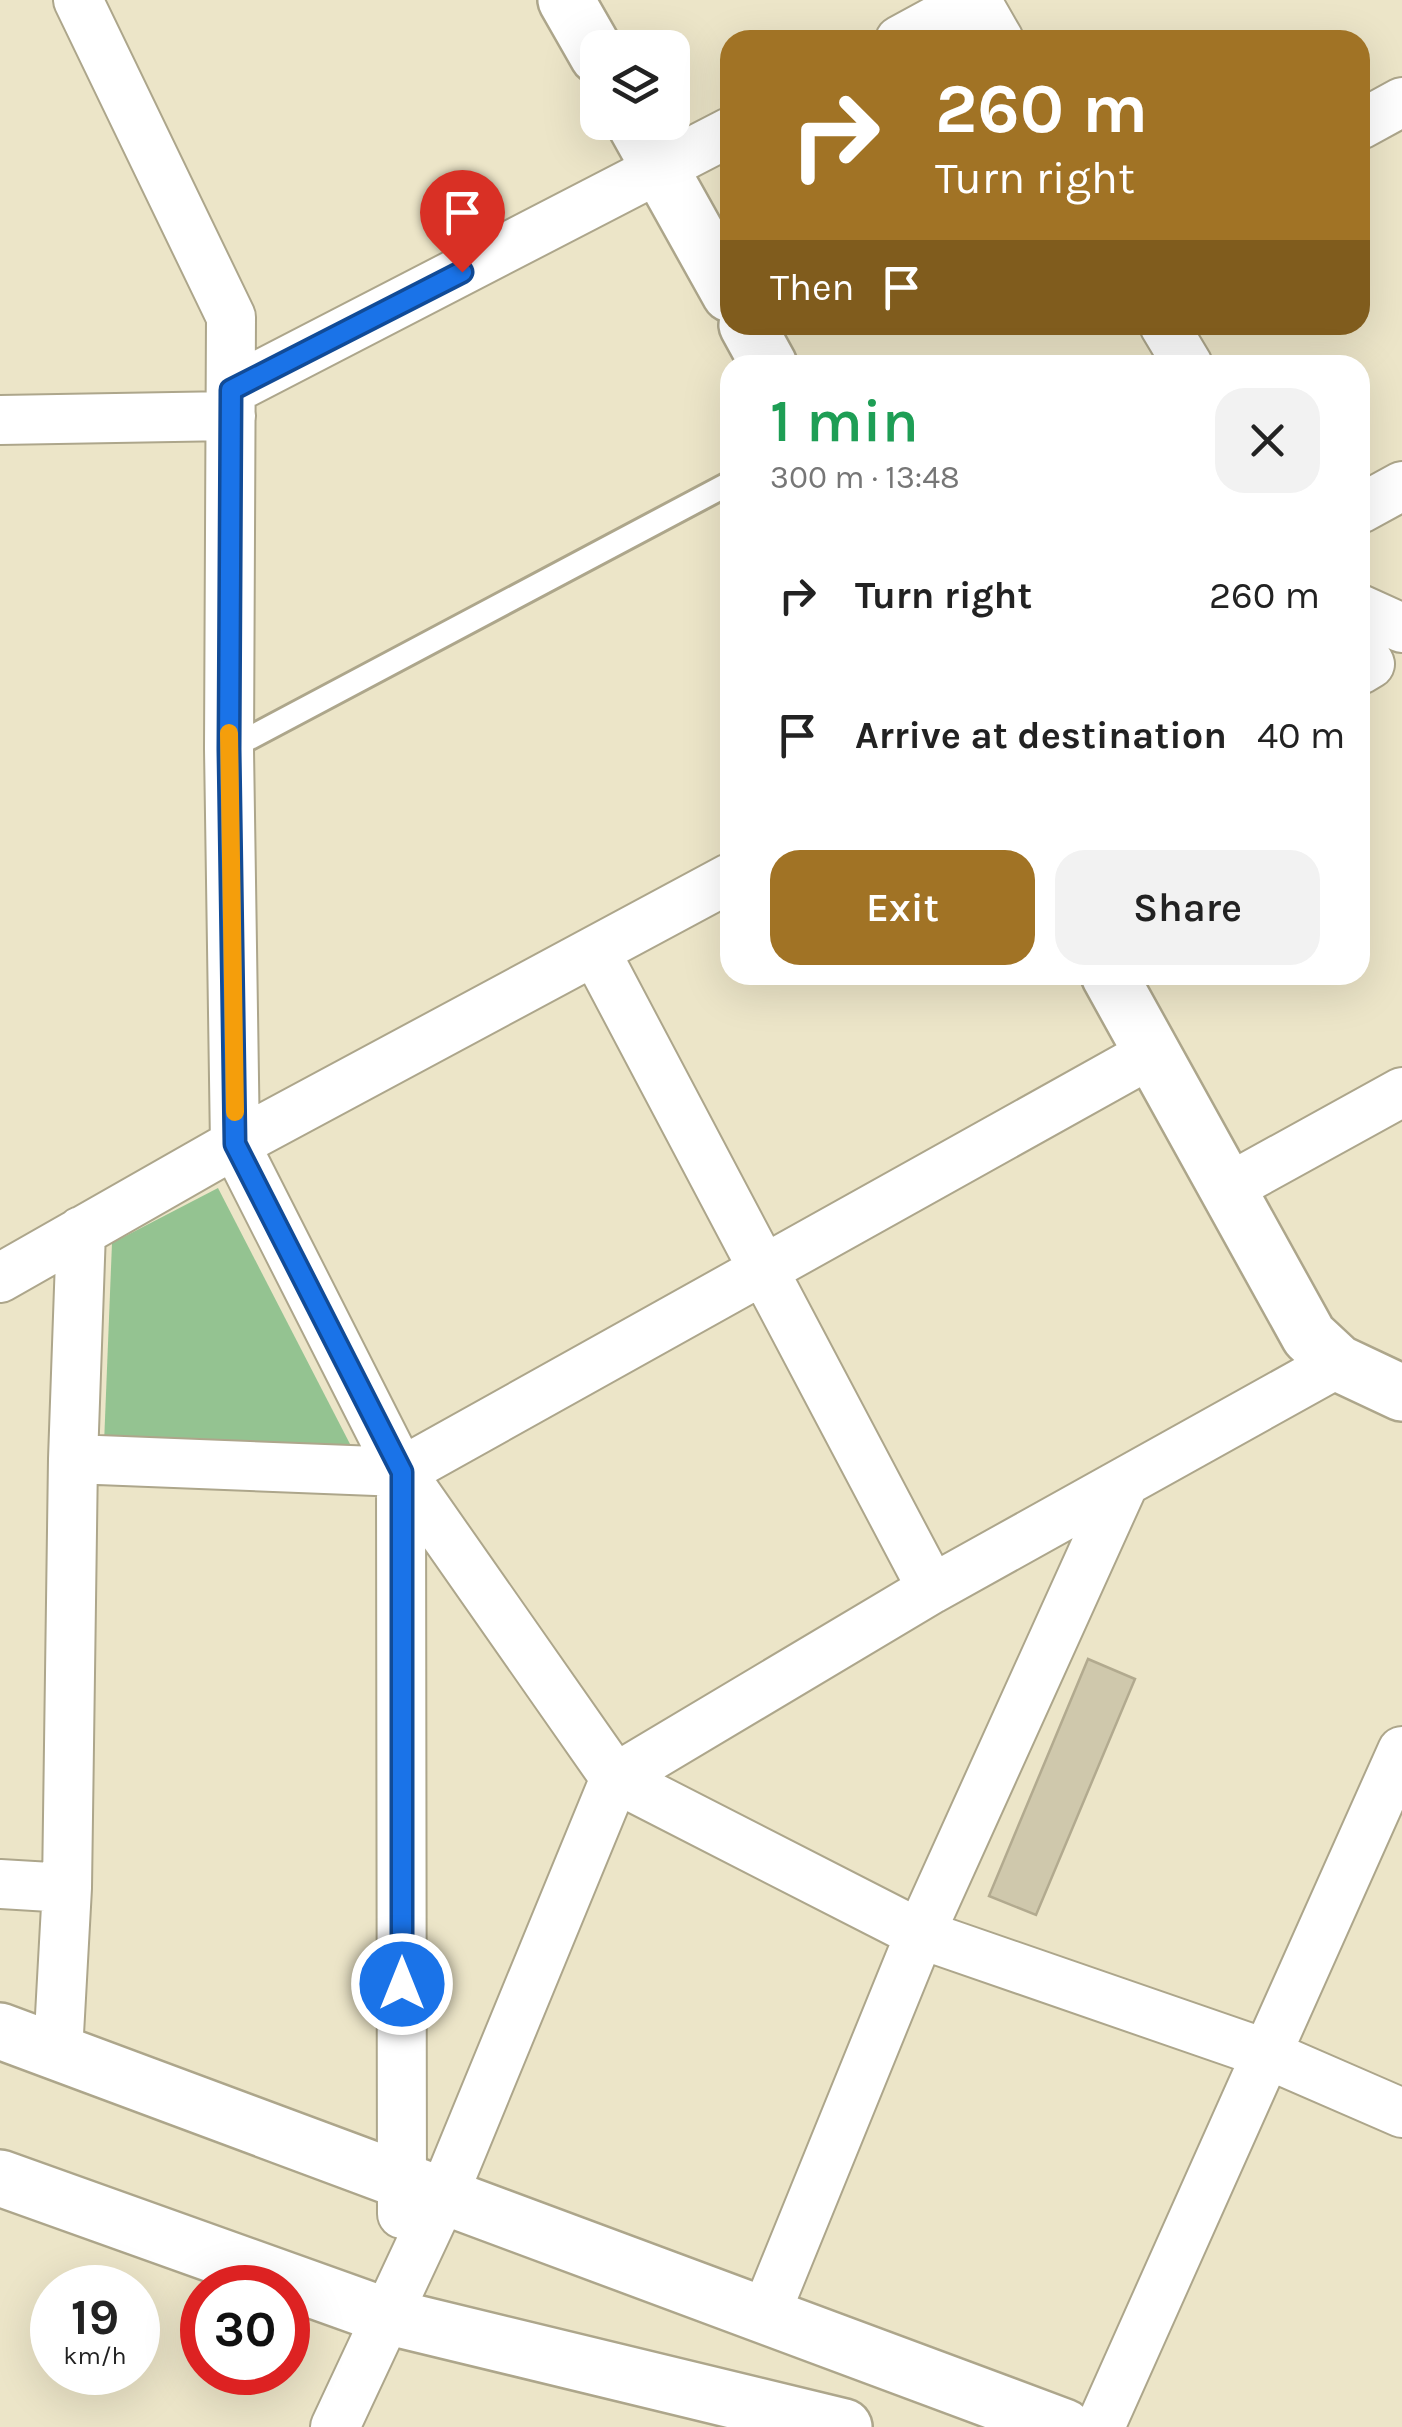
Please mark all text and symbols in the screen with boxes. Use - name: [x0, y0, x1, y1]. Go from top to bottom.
- map controls: [580, 30, 690, 140]
- button: layers: [580, 30, 690, 140]
- text: 260 m: [935, 68, 1148, 150]
- icon: right: [770, 70, 900, 200]
- text: Turn right: [935, 152, 1135, 204]
- pin: [420, 170, 505, 273]
- icon: arrive: [435, 185, 490, 240]
- icon: arrive: [874, 260, 929, 315]
- text: Then: [770, 265, 854, 310]
- text: 1 min: [770, 386, 919, 456]
- button: close: [1215, 388, 1320, 493]
- text: 300 m · 13:48: [770, 459, 960, 496]
- icon: right: [770, 568, 825, 623]
- text: Turn right: [855, 573, 1032, 618]
- text: 260 m: [1209, 573, 1320, 618]
- icon: arrive: [770, 708, 825, 763]
- text: Arrive at destination: [855, 713, 1227, 758]
- text: 40 m: [1257, 713, 1345, 758]
- button: Exit: [770, 850, 1035, 965]
- button: Share: [1055, 850, 1320, 965]
- position arrow: [350, 1932, 454, 2036]
- speed limit sign: 30: [180, 2265, 310, 2395]
- text: 19: [71, 2288, 119, 2347]
- text: km/h: [63, 2341, 127, 2370]

